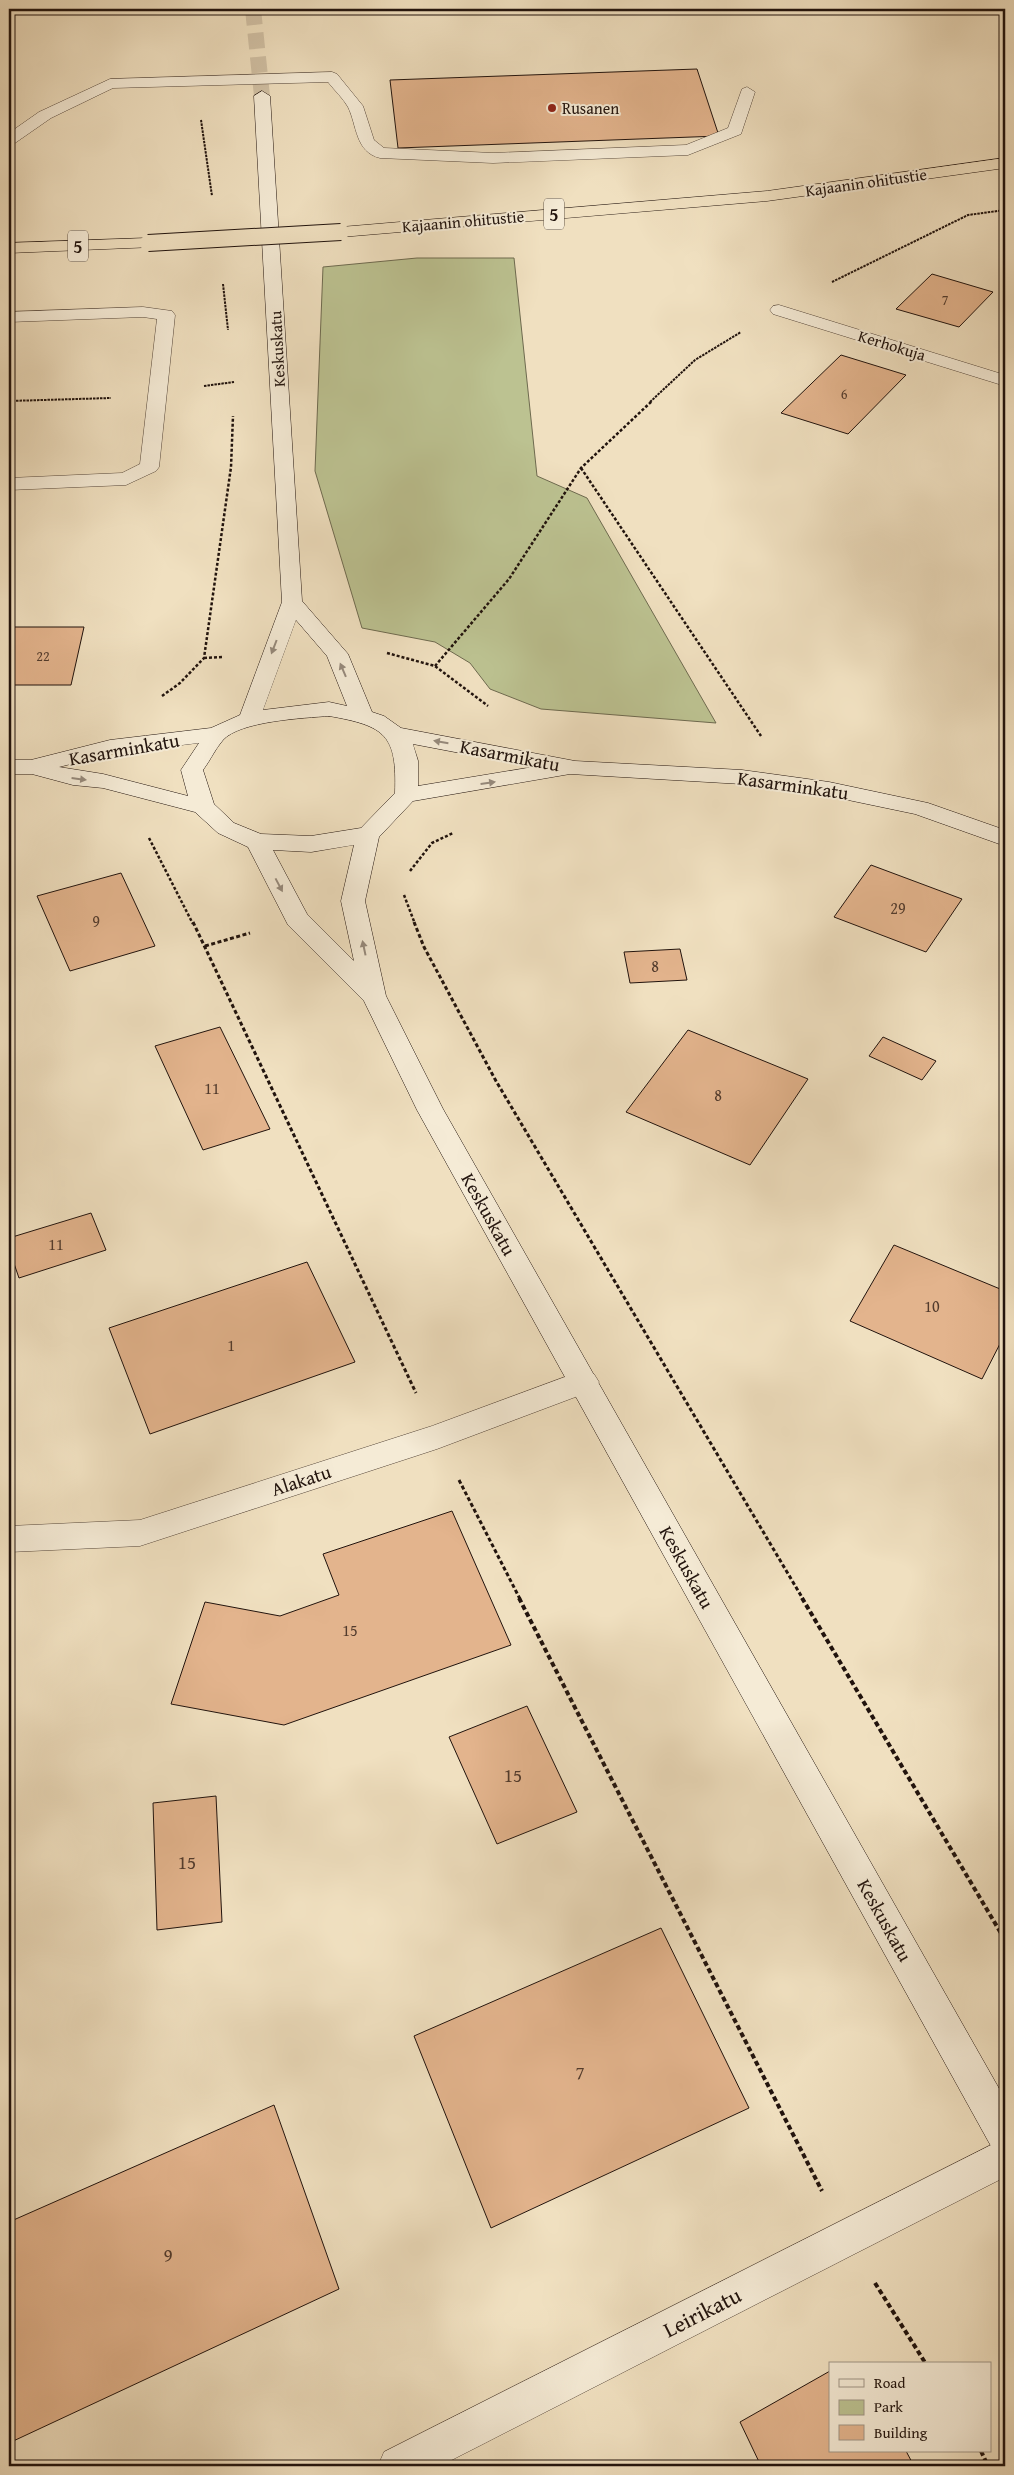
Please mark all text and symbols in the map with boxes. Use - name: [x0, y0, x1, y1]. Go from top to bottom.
- place label: Rusanen: [562, 96, 619, 120]
- marker: Rusanen: [546, 102, 558, 114]
- street label: Kajaanin ohitustie: [804, 162, 928, 202]
- road number: 5: [544, 198, 564, 230]
- street label: Kajaanin ohitustie: [401, 204, 525, 238]
- road number: 5: [68, 230, 88, 262]
- house number: 7: [942, 290, 949, 310]
- street label: Keskuskatu: [263, 310, 291, 388]
- street label: Kerhokuja: [855, 323, 929, 367]
- house number: 6: [841, 384, 848, 404]
- one-way arrow: [270, 640, 278, 655]
- house number: 22: [36, 646, 50, 666]
- one-way arrow: [339, 663, 347, 677]
- street label: Kasarminkatu: [67, 725, 182, 772]
- street label: Kasarmikatu: [458, 732, 563, 779]
- one-way arrow: [433, 737, 449, 745]
- street label: Kasarminkatu: [736, 763, 851, 807]
- one-way arrow: [71, 775, 87, 783]
- one-way arrow: [481, 779, 497, 787]
- one-way arrow: [275, 878, 283, 892]
- house number: 29: [890, 896, 906, 920]
- house number: 9: [92, 909, 100, 933]
- one-way arrow: [359, 940, 367, 956]
- house number: 8: [651, 954, 659, 978]
- house number: 11: [204, 1076, 220, 1100]
- house number: 8: [714, 1083, 722, 1107]
- street label: Keskuskatu: [455, 1168, 524, 1261]
- house number: 11: [48, 1232, 64, 1256]
- house number: 10: [924, 1294, 940, 1318]
- house number: 1: [227, 1333, 235, 1357]
- street label: Alakatu: [267, 1457, 335, 1503]
- street label: Keskuskatu: [653, 1521, 722, 1614]
- house number: 15: [342, 1618, 358, 1642]
- house number: 15: [504, 1761, 522, 1789]
- house number: 15: [178, 1848, 196, 1876]
- street label: Keskuskatu: [851, 1874, 920, 1967]
- house number: 7: [575, 2058, 585, 2086]
- house number: 9: [163, 2241, 173, 2269]
- street label: Leirikatu: [657, 2279, 747, 2345]
- legend: [829, 2362, 992, 2452]
- text: Road: [874, 2372, 905, 2393]
- text: Park: [874, 2396, 903, 2417]
- text: Building: [874, 2422, 928, 2443]

